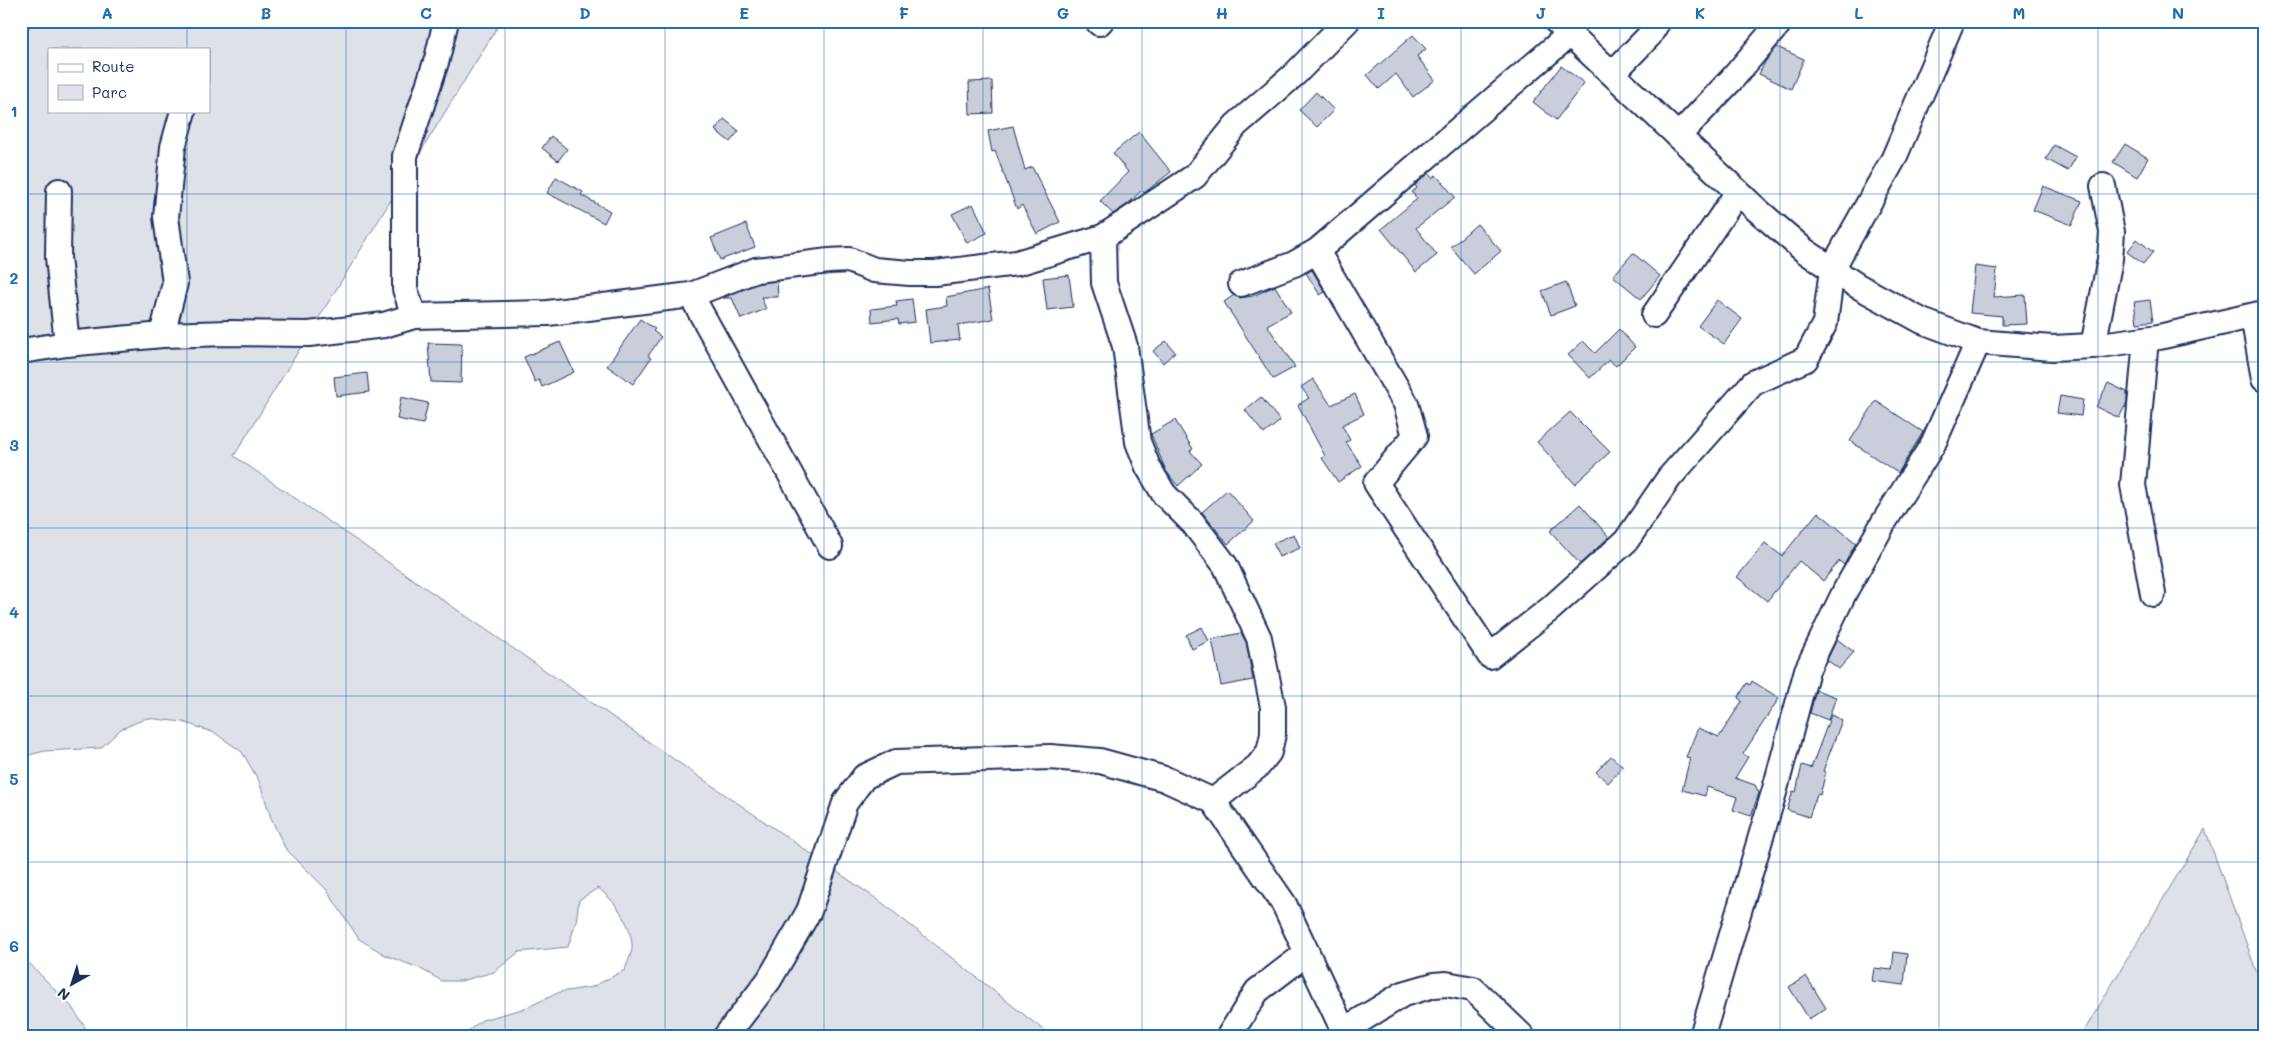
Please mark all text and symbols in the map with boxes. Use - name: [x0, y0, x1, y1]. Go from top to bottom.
- text: A: [101, 2, 113, 23]
- text: B: [261, 2, 271, 23]
- text: C: [420, 2, 432, 23]
- text: D: [579, 2, 591, 23]
- text: E: [739, 2, 749, 23]
- text: F: [899, 2, 909, 23]
- text: G: [1057, 2, 1069, 23]
- text: H: [1216, 2, 1228, 23]
- text: I: [1377, 2, 1385, 23]
- text: J: [1536, 2, 1546, 23]
- text: K: [1695, 2, 1705, 23]
- text: L: [1854, 2, 1864, 23]
- text: M: [2013, 2, 2025, 23]
- text: N: [2172, 2, 2184, 23]
- legend: [48, 48, 210, 112]
- text: Route: [92, 56, 135, 76]
- text: Parc: [92, 82, 127, 102]
- text: 1: [10, 100, 18, 121]
- text: 2: [10, 267, 19, 288]
- text: 3: [9, 434, 19, 455]
- text: 4: [9, 601, 19, 622]
- text: 5: [9, 768, 19, 789]
- text: 6: [9, 935, 19, 956]
- north arrow: [48, 960, 98, 1010]
- text: N: [53, 984, 74, 1005]

